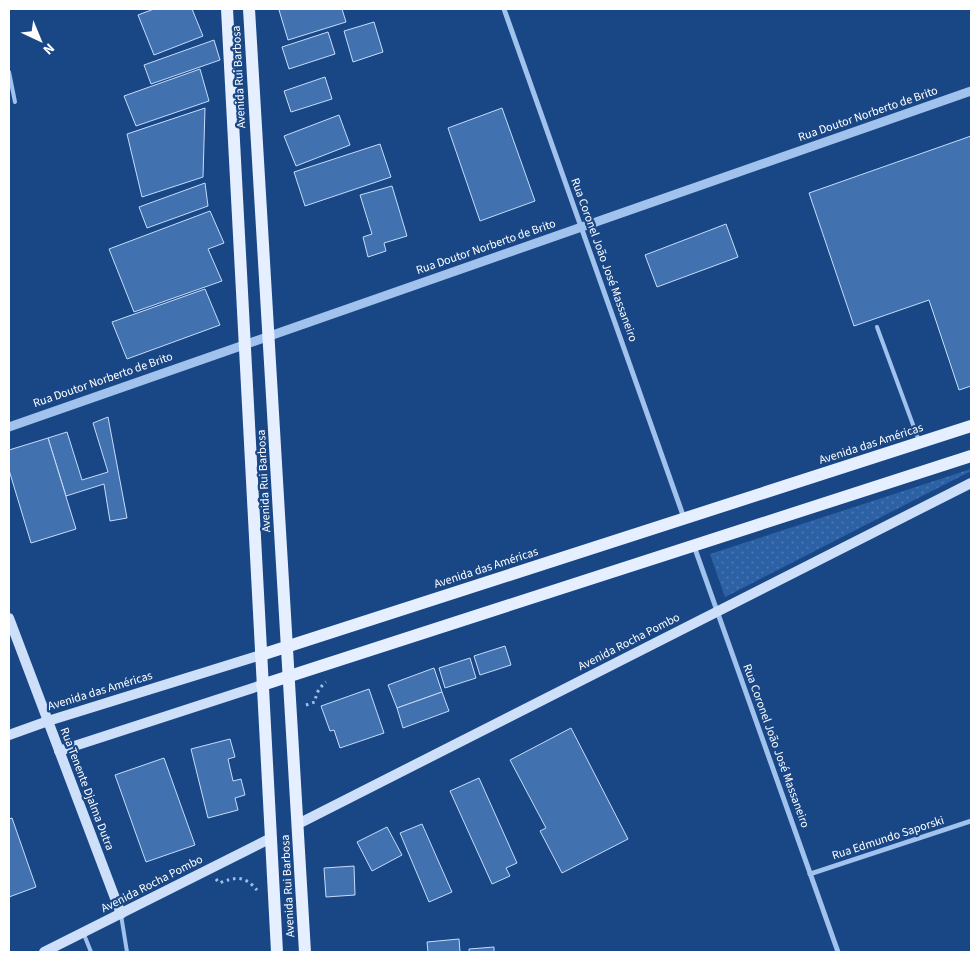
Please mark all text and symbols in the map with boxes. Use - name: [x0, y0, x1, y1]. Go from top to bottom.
- north arrow: [15, 15, 65, 65]
- street label: Avenida Rui Barbosa: [228, 25, 250, 129]
- text: N: [38, 38, 59, 59]
- street label: Rua Doutor Norberto de Brito: [796, 82, 940, 146]
- street label: Rua Coronel João José Massaneiro: [566, 176, 642, 344]
- street label: Rua Doutor Norberto de Brito: [414, 215, 558, 279]
- street label: Rua Doutor Norberto de Brito: [31, 348, 175, 412]
- street label: Avenida das Américas: [817, 419, 925, 469]
- street label: Avenida Rui Barbosa: [253, 429, 275, 533]
- street label: Avenida das Américas: [432, 543, 540, 593]
- street label: Avenida Rocha Pombo: [575, 609, 683, 675]
- street label: Rua Coronel João José Massaneiro: [738, 662, 814, 830]
- street label: Avenida das Américas: [46, 667, 154, 715]
- street label: Rua Tenente Djalma Dutra: [56, 725, 118, 853]
- street label: Rua Edmundo Saporski: [830, 812, 946, 864]
- street label: Avenida Rui Barbosa: [277, 834, 299, 938]
- street label: Avenida Rocha Pombo: [98, 851, 206, 917]

